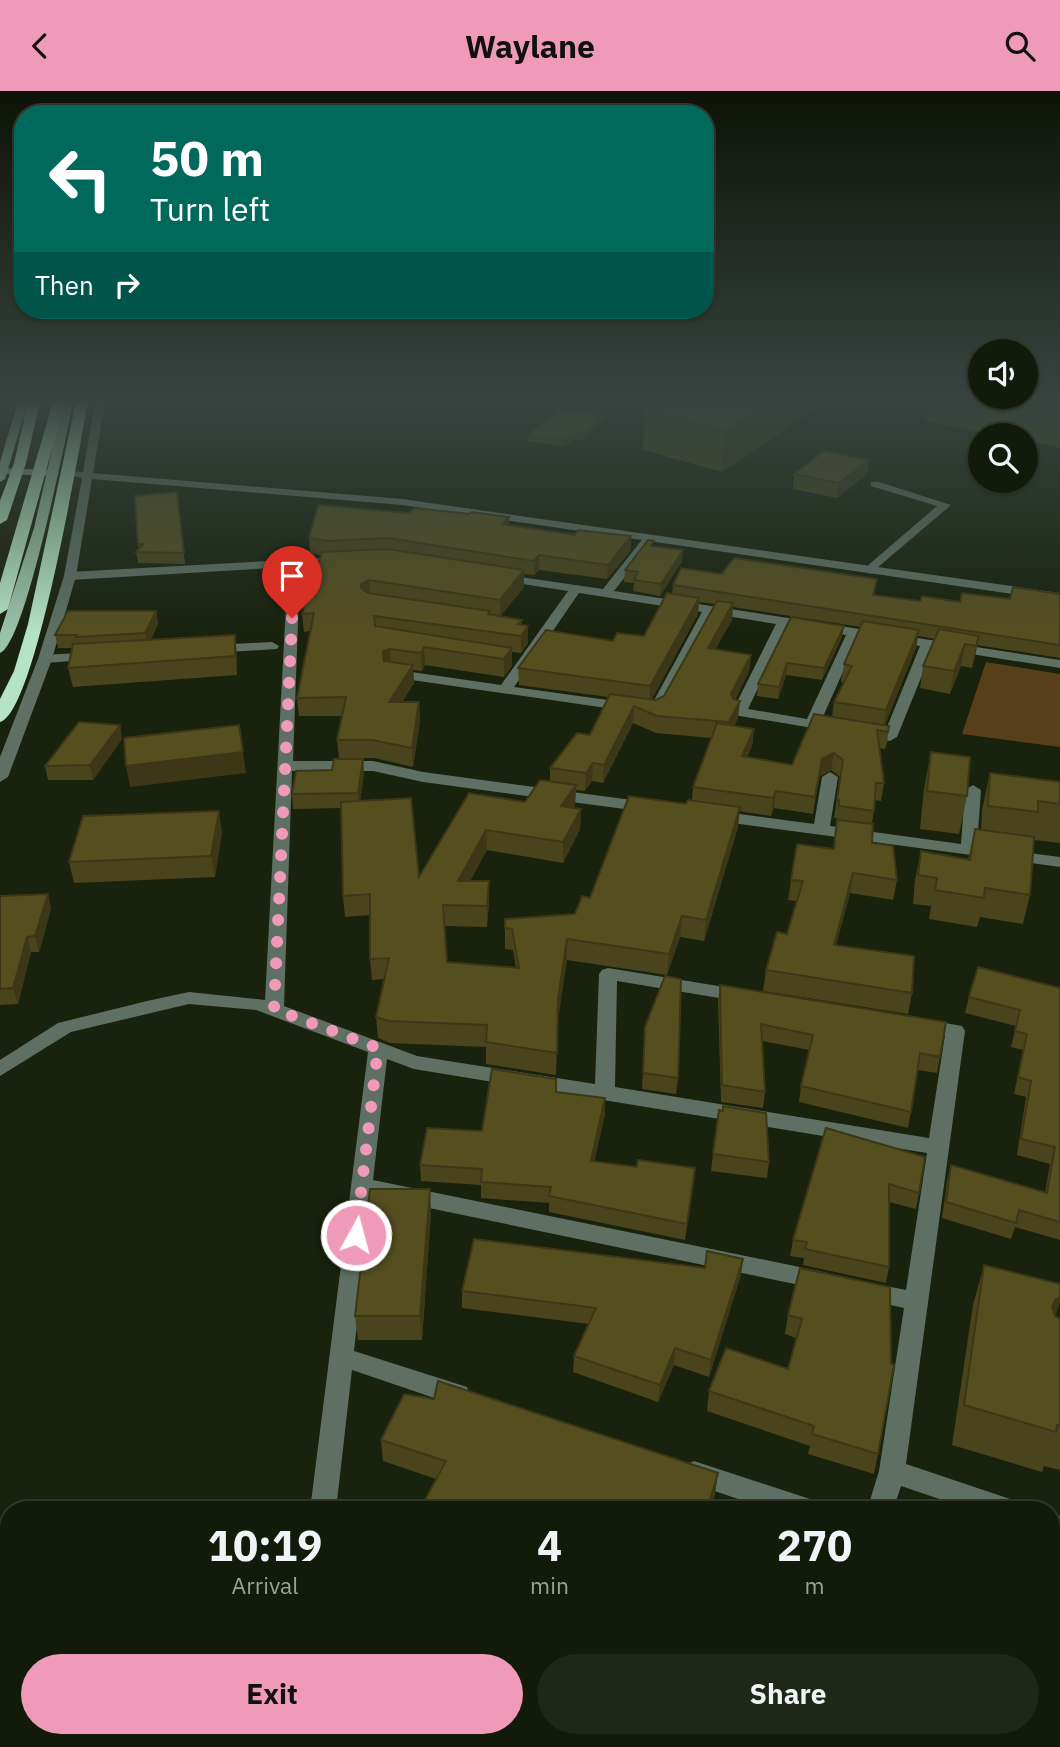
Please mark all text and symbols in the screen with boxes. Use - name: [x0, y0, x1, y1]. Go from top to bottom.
- text: Waylane: [465, 25, 595, 67]
- icon: back: [21, 27, 59, 65]
- icon: search: [1001, 27, 1039, 65]
- text: 50 m: [150, 126, 264, 189]
- icon: left: [35, 133, 126, 224]
- text: Turn left: [150, 188, 270, 230]
- icon: right: [108, 266, 146, 304]
- text: Then: [35, 268, 94, 302]
- map controls: [968, 339, 1038, 493]
- button: sound: [968, 339, 1038, 409]
- button: search: [968, 423, 1038, 493]
- pin: [262, 546, 322, 618]
- icon: arrive: [273, 557, 311, 595]
- position arrow: [319, 1198, 393, 1272]
- text: 10:19: [208, 1518, 322, 1573]
- text: 4: [537, 1518, 562, 1573]
- text: 270: [777, 1518, 852, 1573]
- text: Arrival: [232, 1570, 299, 1600]
- text: min: [530, 1570, 569, 1600]
- text: m: [804, 1570, 825, 1600]
- button: Exit: [21, 1654, 523, 1734]
- button: Share: [537, 1654, 1039, 1734]

